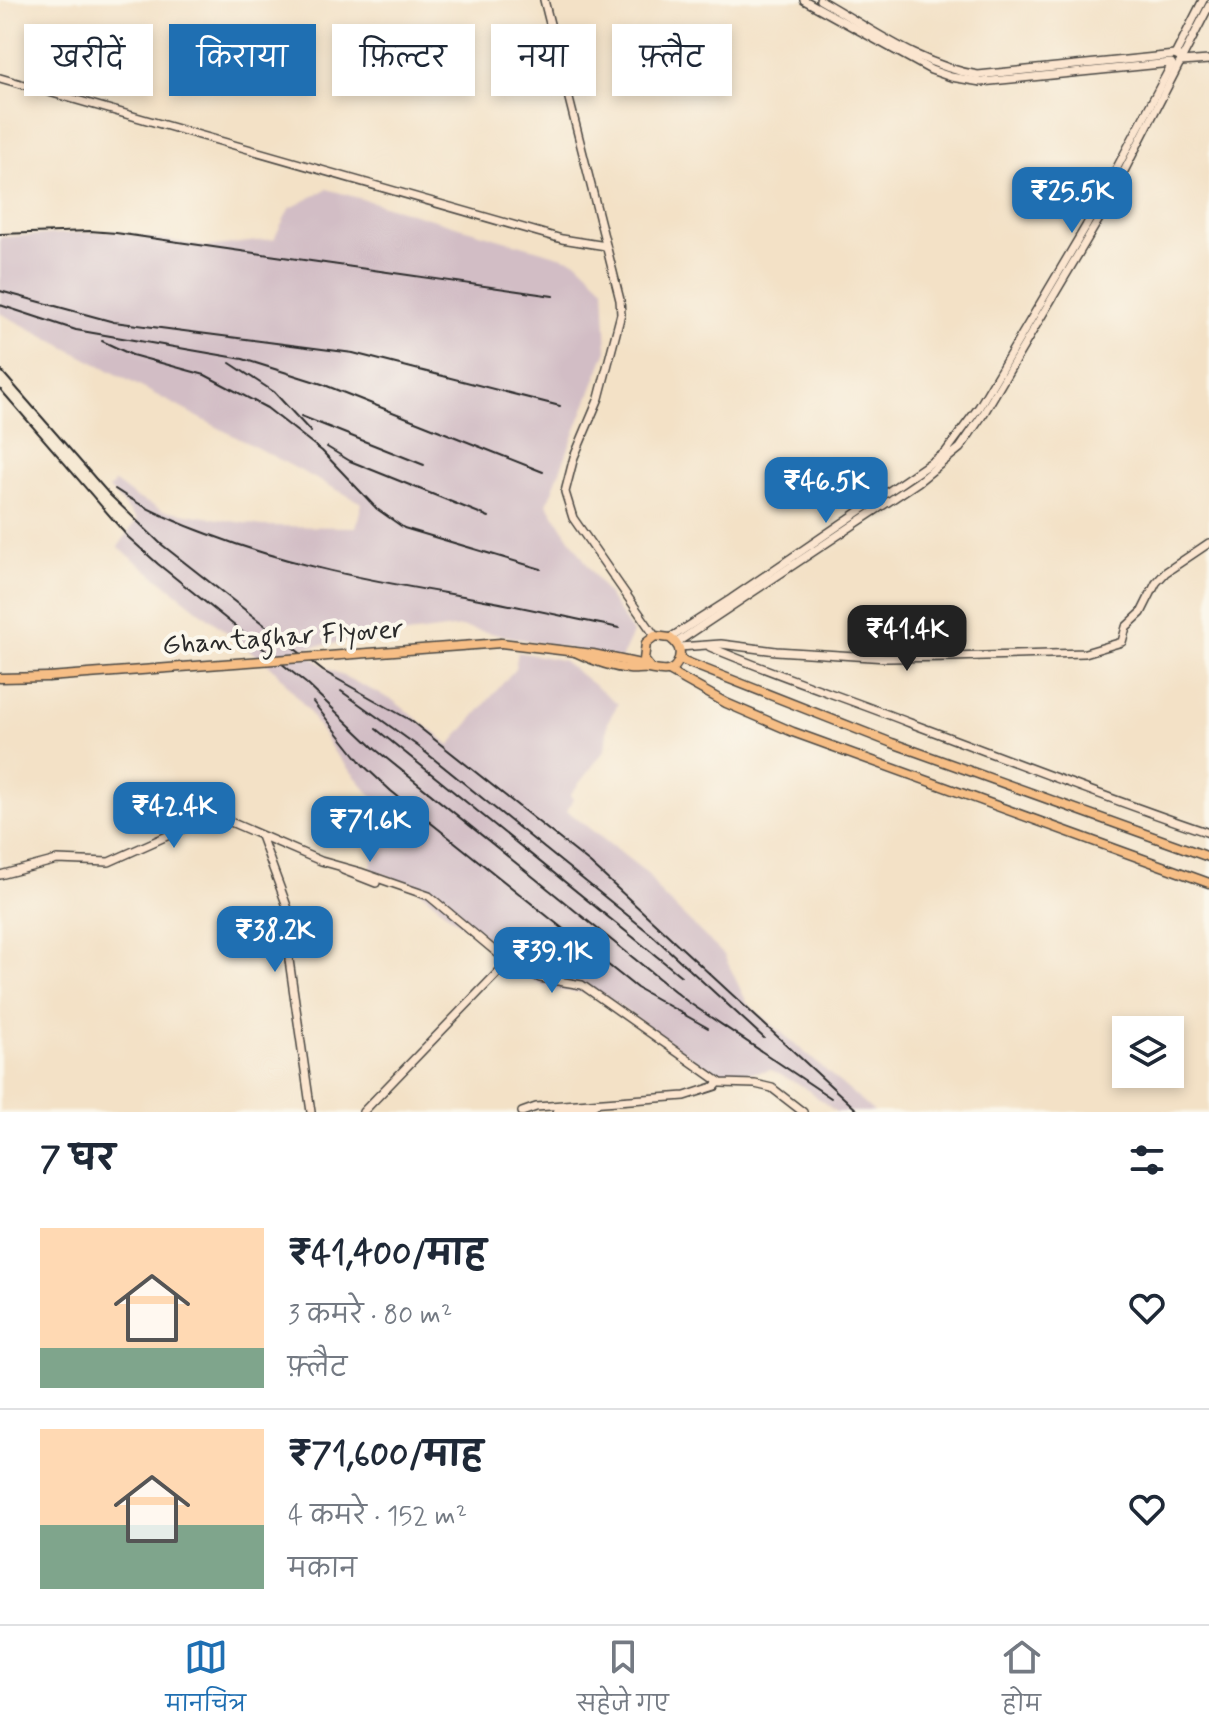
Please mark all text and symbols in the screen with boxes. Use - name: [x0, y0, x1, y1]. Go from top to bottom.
- chip: खरीदें: [24, 24, 153, 96]
- chip: किराया: [169, 24, 316, 96]
- chip: फ़िल्टर: [332, 24, 475, 96]
- chip: नया: [491, 24, 596, 96]
- chip: फ़्लैट: [612, 24, 732, 96]
- pin: ₹25.5K: [1007, 167, 1137, 235]
- text: ₹25.5K: [1030, 176, 1114, 210]
- pin: ₹46.5K: [761, 457, 891, 525]
- text: ₹46.5K: [783, 466, 869, 500]
- pin: ₹41.4K: [842, 605, 972, 673]
- street label: Ghantaghar Flyover: [161, 611, 405, 668]
- text: ₹41.4K: [865, 614, 949, 648]
- pin: ₹42.4K: [109, 782, 239, 850]
- text: ₹42.4K: [131, 791, 217, 825]
- pin: ₹71.6K: [305, 796, 435, 864]
- text: ₹71.6K: [329, 805, 411, 839]
- pin: ₹38.2K: [210, 906, 340, 974]
- text: ₹38.2K: [235, 915, 315, 949]
- pin: ₹39.1K: [487, 927, 617, 995]
- text: ₹39.1K: [512, 936, 592, 970]
- map controls: [1112, 1016, 1184, 1088]
- button: layers: [1112, 1016, 1184, 1088]
- text: 7 घर: [40, 1137, 115, 1182]
- icon: filters: [1125, 1138, 1169, 1182]
- text: ₹41,400/माह: [288, 1232, 486, 1277]
- icon: home: [104, 1260, 200, 1356]
- icon: heart: [1125, 1286, 1169, 1330]
- text: 3 कमरे · 80 m²: [288, 1299, 452, 1333]
- text: फ़्लैट: [288, 1352, 347, 1386]
- text: ₹71,600/माह: [288, 1433, 483, 1478]
- icon: home: [104, 1461, 200, 1557]
- icon: heart: [1125, 1487, 1169, 1531]
- text: 4 कमरे · 152 m²: [288, 1500, 467, 1534]
- text: मकान: [288, 1553, 357, 1587]
- tab: मानचित्र: [165, 1635, 246, 1728]
- tab: सहेजे गए: [577, 1635, 669, 1728]
- tab: होम: [1000, 1635, 1044, 1728]

